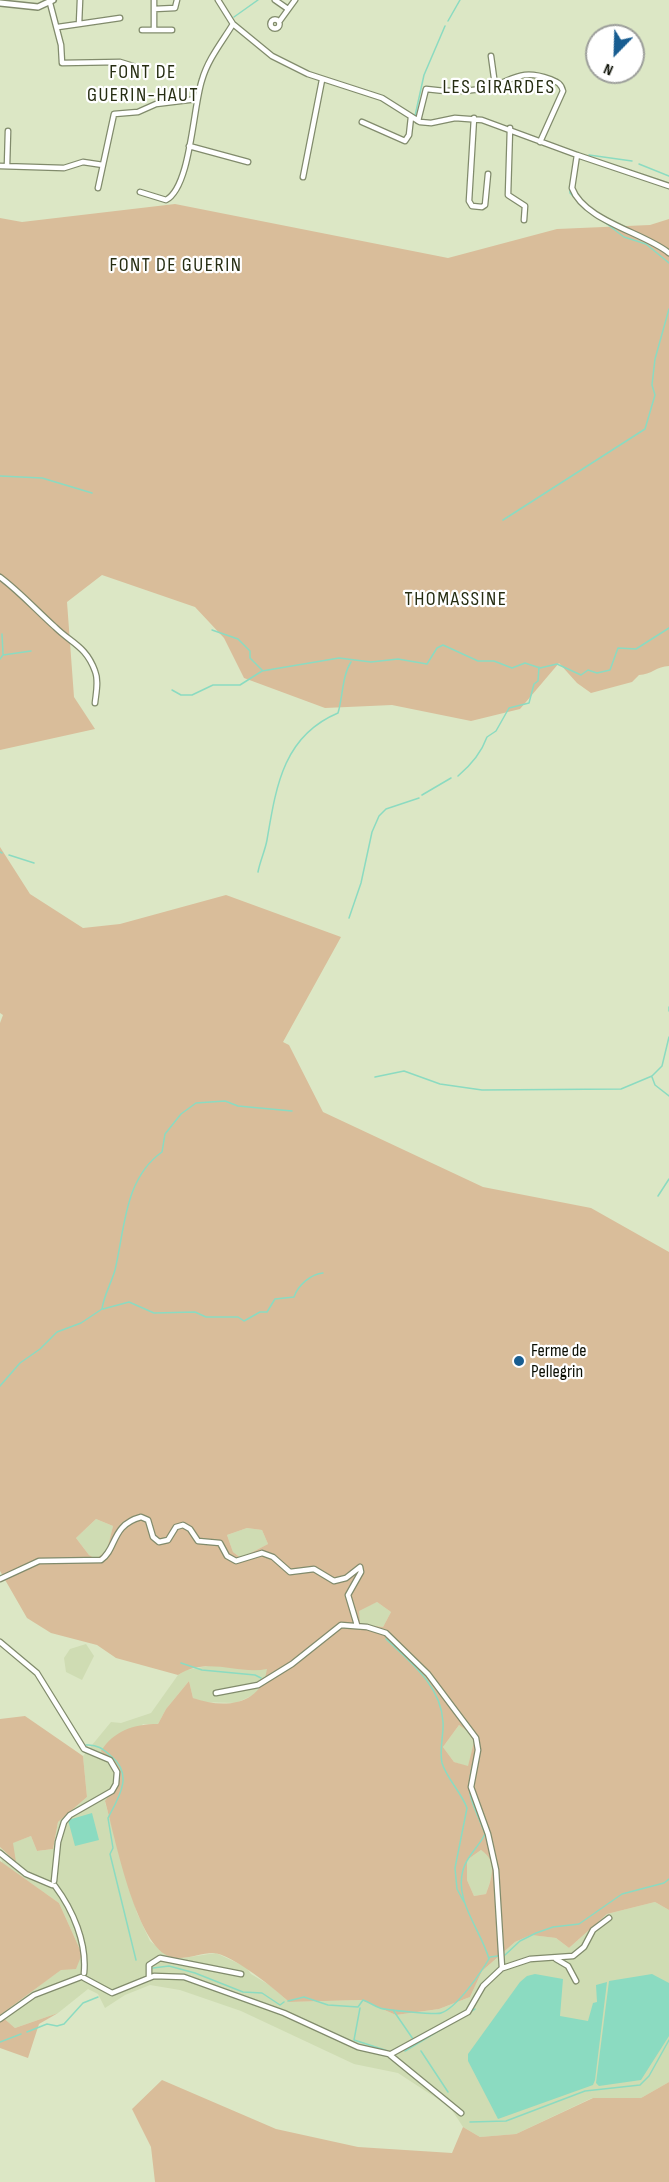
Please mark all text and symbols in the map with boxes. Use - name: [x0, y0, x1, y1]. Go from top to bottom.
- north arrow: [585, 24, 645, 84]
- text: N: [601, 59, 616, 80]
- district label: FONT DE GUERIN-HAUT: [87, 61, 199, 108]
- district label: LES GIRARDES: [443, 76, 555, 100]
- district label: FONT DE GUERIN: [110, 254, 242, 278]
- district label: THOMASSINE: [405, 588, 507, 612]
- place label: Ferme de Pellegrin: [531, 1340, 586, 1382]
- marker: Ferme de Pellegrin: [512, 1354, 526, 1368]

